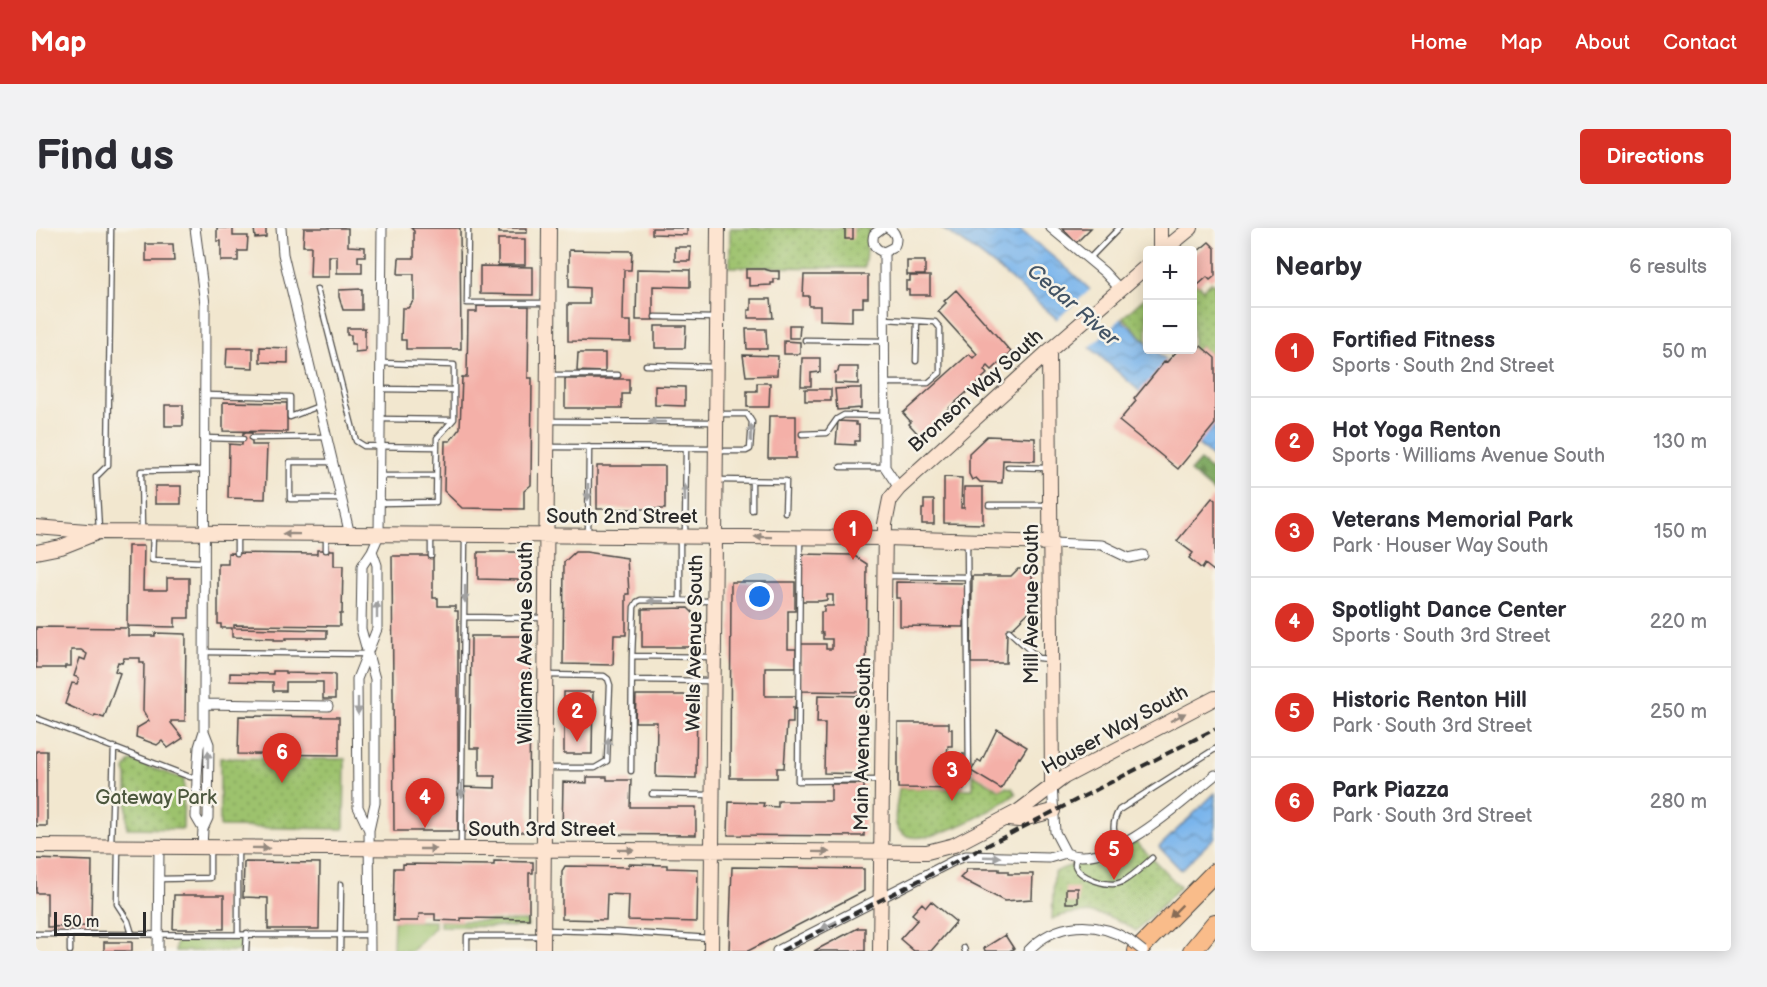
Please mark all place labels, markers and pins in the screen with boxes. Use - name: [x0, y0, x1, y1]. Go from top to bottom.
- pin: 1: [834, 510, 872, 560]
- pin: 2: [558, 692, 596, 742]
- pin: 6: [262, 734, 302, 783]
- pin: 3: [932, 752, 972, 801]
- pin: 4: [406, 778, 444, 828]
- pin: 5: [1094, 830, 1134, 880]

